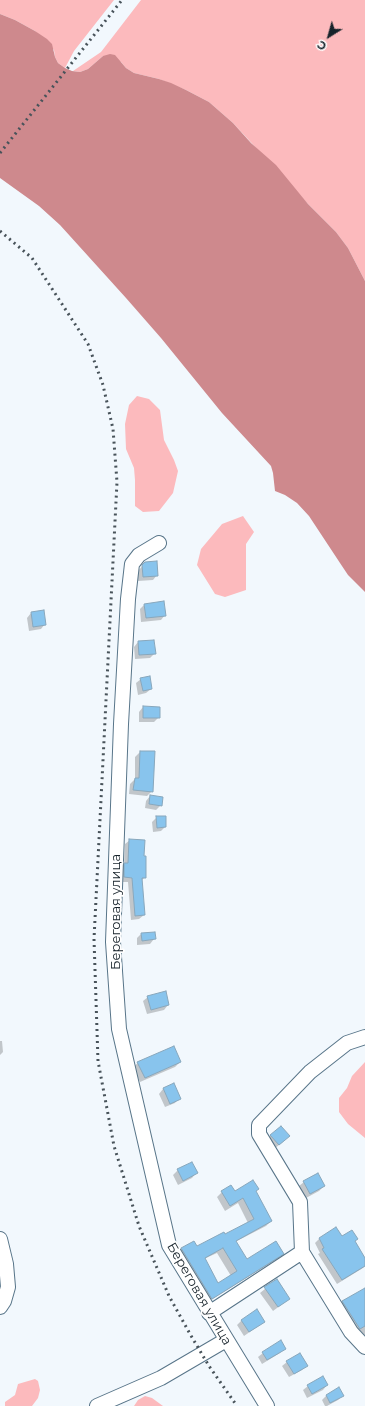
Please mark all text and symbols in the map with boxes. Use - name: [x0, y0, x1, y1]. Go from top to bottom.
- north arrow: [309, 16, 349, 56]
- text: С: [314, 38, 329, 54]
- street label: Береговая улица: [108, 854, 124, 970]
- street label: Береговая улица: [163, 1240, 235, 1348]

